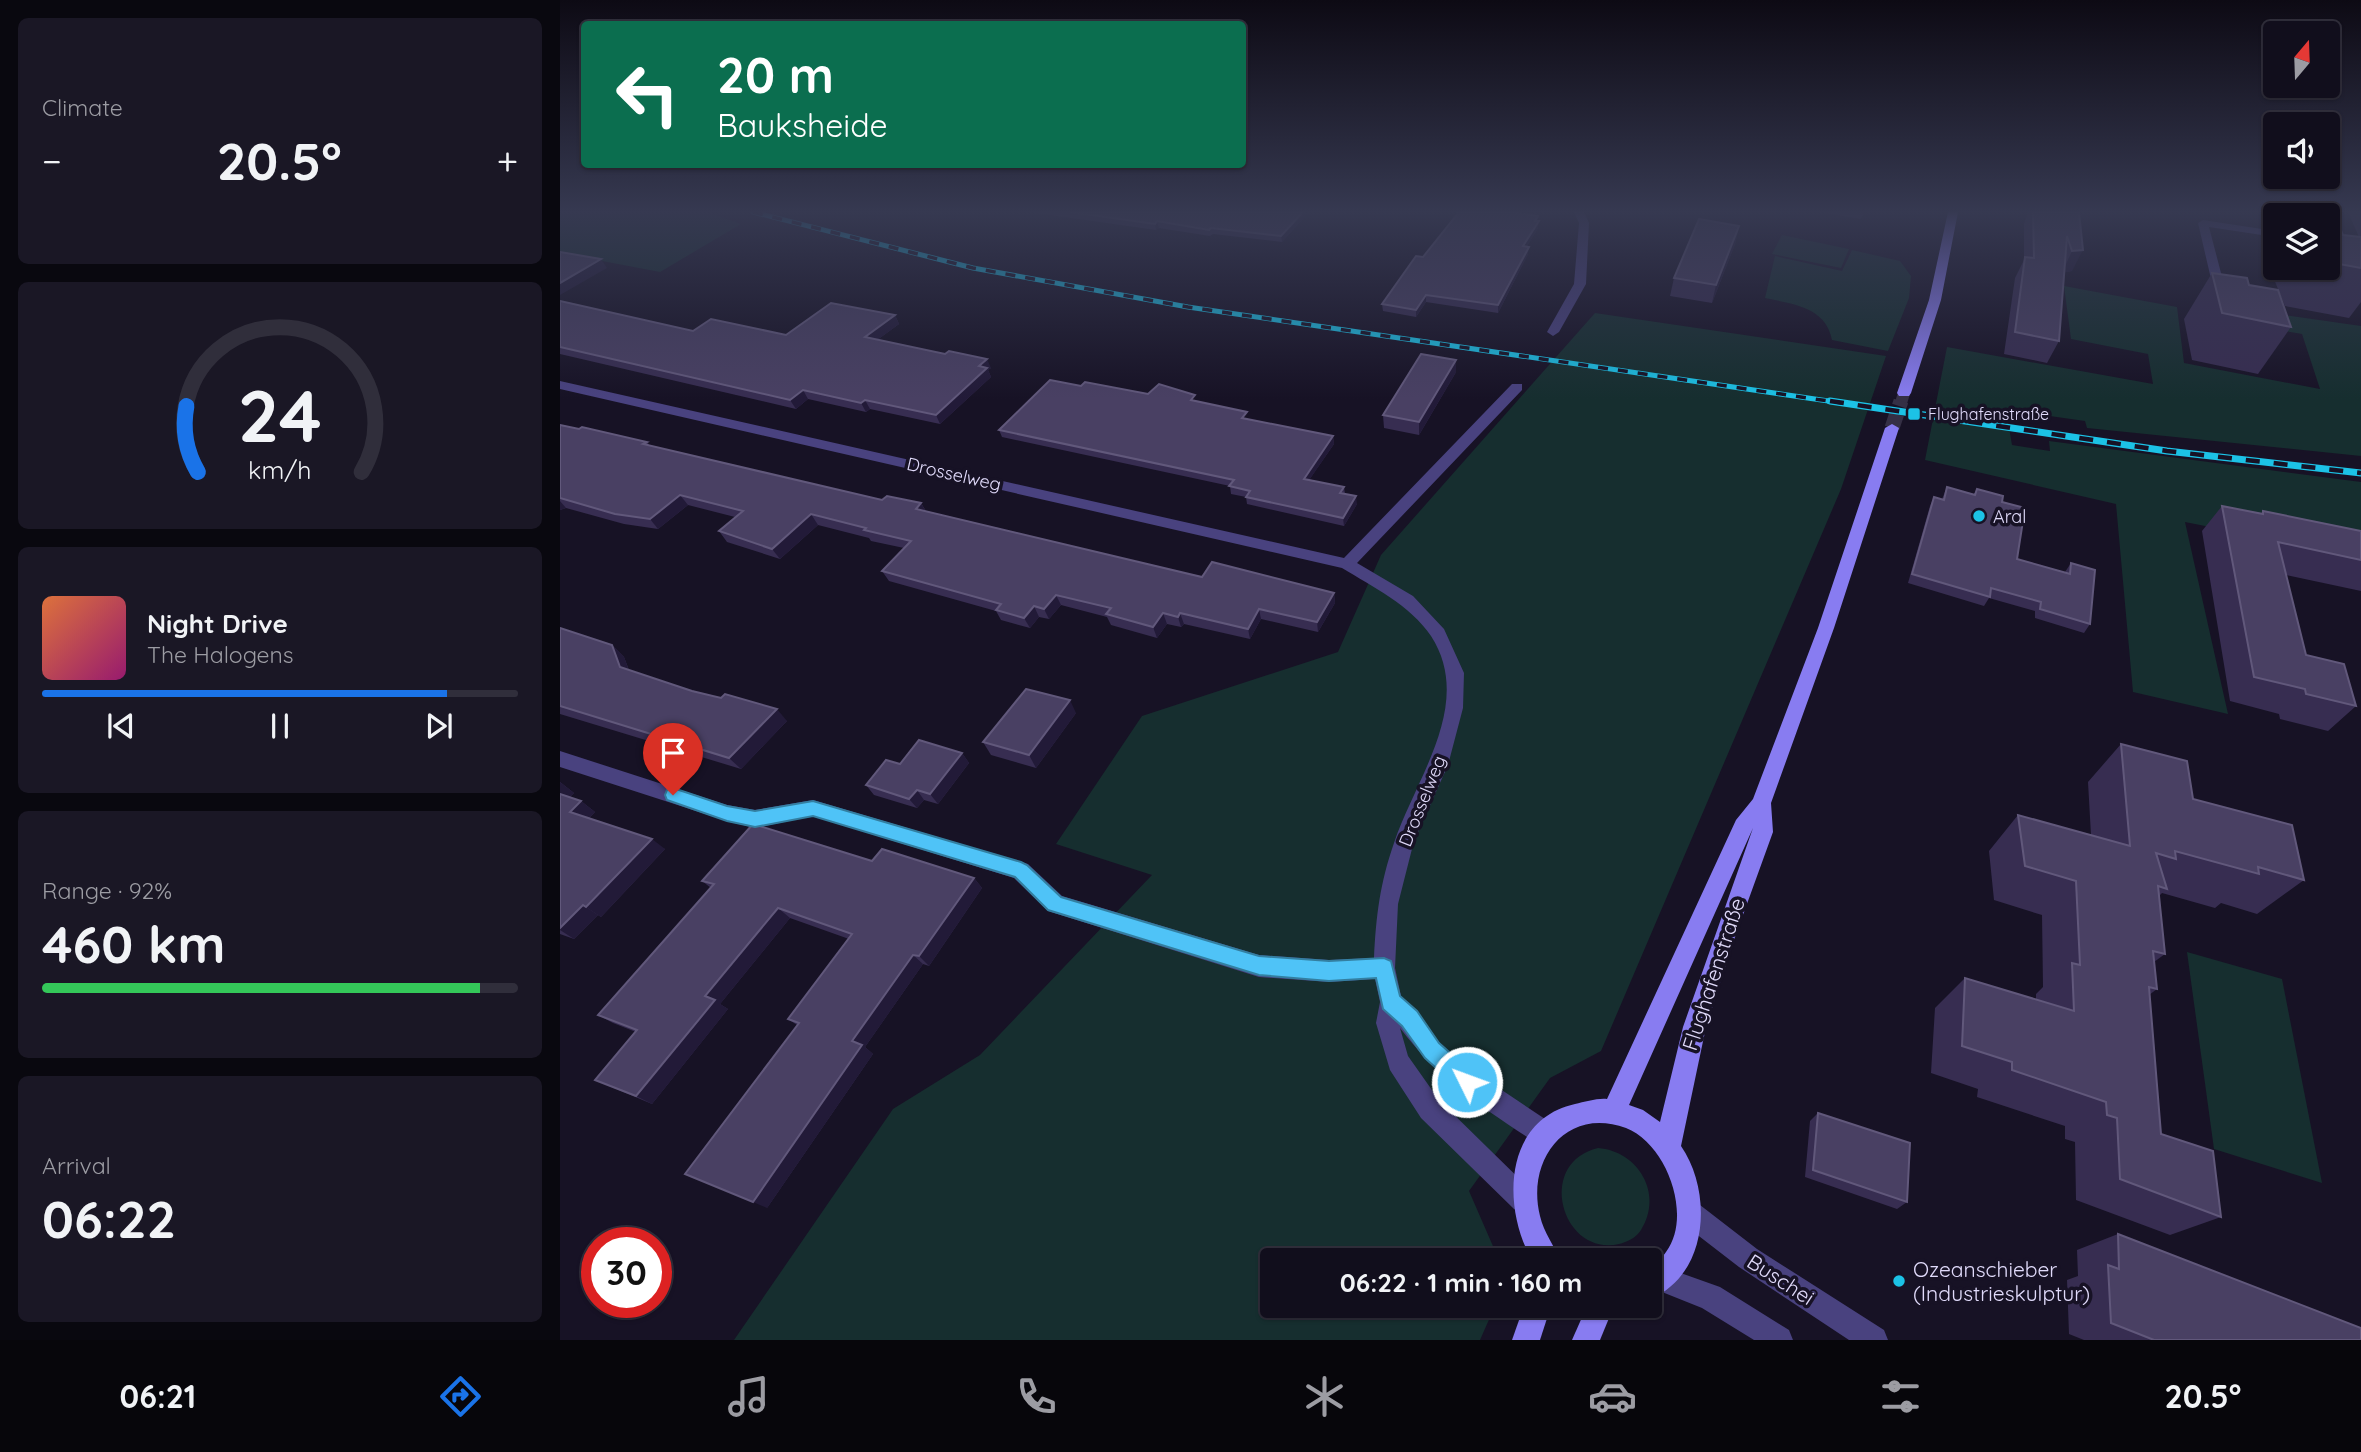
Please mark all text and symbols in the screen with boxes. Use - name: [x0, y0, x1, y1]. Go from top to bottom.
- north arrow: [2263, 21, 2340, 98]
- map controls: [2263, 21, 2340, 280]
- text: 20 m: [717, 44, 834, 105]
- icon: left: [602, 49, 693, 140]
- text: Climate: [42, 93, 123, 122]
- text: Bauksheide: [717, 105, 888, 145]
- button: sound: [2263, 112, 2340, 189]
- text: 20.5°: [217, 128, 342, 193]
- text: −: [42, 137, 62, 185]
- text: +: [497, 137, 518, 185]
- button: layers: [2263, 203, 2340, 280]
- text: 24: [238, 369, 322, 460]
- place label: Flughafenstraße: [1928, 404, 2049, 424]
- marker: Flughafenstraße: [1906, 406, 1922, 422]
- street label: Drosselweg: [905, 452, 1003, 496]
- text: km/h: [248, 453, 312, 484]
- place label: Aral: [1993, 505, 2026, 528]
- marker: Aral: [1971, 508, 1987, 524]
- text: Night Drive: [147, 607, 288, 640]
- text: The Halogens: [147, 640, 294, 669]
- icon: previous: [102, 707, 140, 745]
- icon: pause: [261, 707, 299, 745]
- icon: next: [420, 707, 458, 745]
- pin: [643, 723, 703, 795]
- icon: arrive: [654, 734, 692, 772]
- street label: Drosselweg: [1393, 752, 1451, 850]
- text: Range · 92%: [42, 876, 172, 905]
- street label: Flughafenstraße: [1676, 894, 1750, 1054]
- text: 460 km: [42, 911, 225, 976]
- position arrow: [1430, 1045, 1504, 1119]
- text: Arrival: [42, 1151, 111, 1180]
- text: 06:22: [42, 1186, 176, 1251]
- speed limit sign: 30: [581, 1227, 672, 1318]
- street label: Buschei: [1743, 1248, 1819, 1310]
- place label: Ozeanschieber (Industrieskulptur): [1913, 1256, 2090, 1306]
- text: 06:22 · 1 min · 160 m: [1340, 1266, 1582, 1299]
- marker: Ozeanschieber (Industrieskulptur): [1891, 1273, 1907, 1289]
- icon: directions: [436, 1372, 485, 1421]
- icon: music: [724, 1372, 773, 1421]
- icon: phone: [1012, 1372, 1061, 1421]
- icon: climate: [1300, 1372, 1349, 1421]
- icon: car: [1588, 1372, 1637, 1421]
- icon: filters: [1876, 1372, 1925, 1421]
- text: 06:21: [120, 1376, 196, 1416]
- text: 20.5°: [2165, 1376, 2241, 1416]

